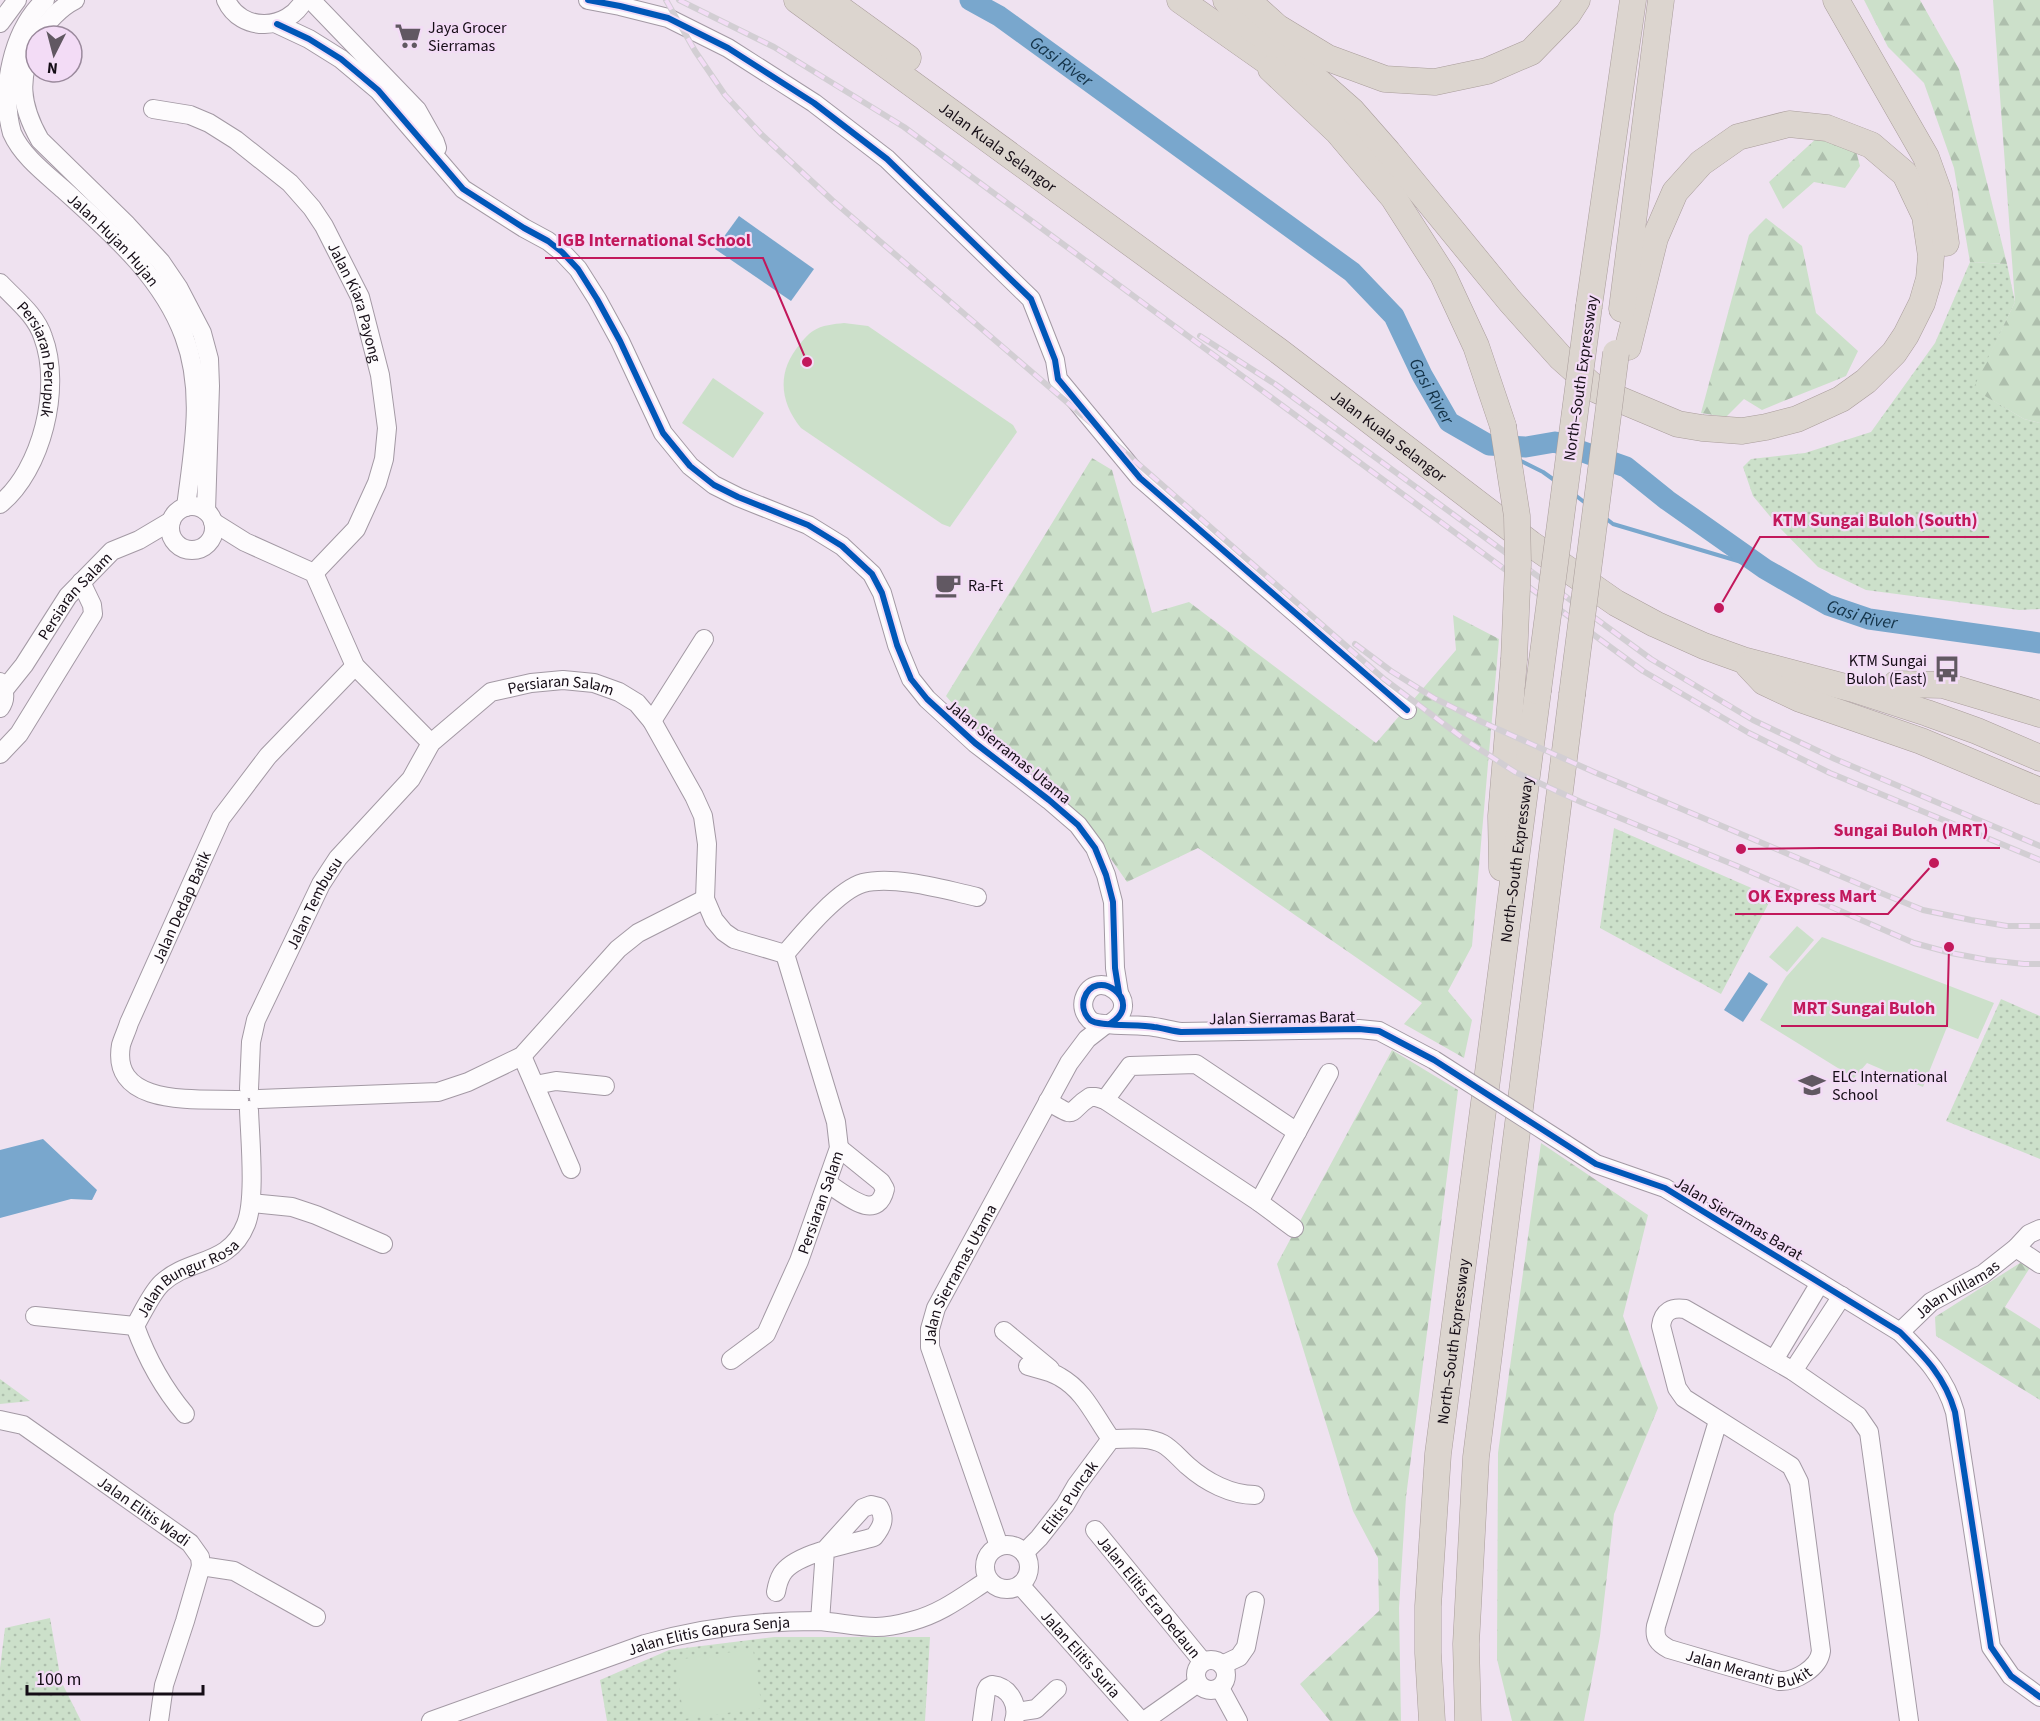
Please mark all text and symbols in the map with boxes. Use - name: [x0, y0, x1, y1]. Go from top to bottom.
- place label: Jaya Grocer Sierramas: [428, 17, 507, 57]
- supermarket icon: Jaya Grocer Sierramas: [393, 21, 423, 51]
- north arrow: [24, 24, 84, 84]
- water label: Gasi River: [1024, 30, 1098, 93]
- text: N: [46, 56, 59, 79]
- street label: Jalan Kuala Selangor: [934, 97, 1061, 198]
- street label: Jalan Hujan Hujan: [62, 188, 164, 291]
- callout: IGB International School: [545, 222, 763, 258]
- text: IGB International School: [557, 228, 751, 253]
- street label: Jalan Kiara Payong: [322, 239, 386, 365]
- street label: North–South Expressway: [1558, 293, 1604, 462]
- street label: Persiaran Perupuk: [12, 296, 60, 419]
- water label: Gasi River: [1403, 354, 1460, 430]
- street label: Jalan Kuala Selangor: [1326, 385, 1451, 488]
- callout: KTM Sungai Buloh (South): [1760, 501, 1989, 537]
- text: KTM Sungai Buloh (South): [1772, 508, 1978, 533]
- street label: Persiaran Salam: [33, 547, 117, 645]
- cafe icon: Ra-Ft: [933, 570, 963, 600]
- place label: Ra-Ft: [968, 575, 1004, 597]
- water label: Gasi River: [1823, 593, 1900, 636]
- place label: KTM Sungai Buloh (East): [1846, 650, 1927, 690]
- bus stop icon: KTM Sungai Buloh (East): [1932, 654, 1962, 684]
- street label: Persiaran Salam: [505, 670, 617, 701]
- street label: Jalan Sierramas Utama: [941, 694, 1076, 809]
- street label: North–South Expressway: [1495, 775, 1539, 944]
- callout: Sungai Buloh (MRT): [1821, 812, 2000, 848]
- text: Sungai Buloh (MRT): [1834, 818, 1988, 843]
- street label: Jalan Dedap Batik: [147, 848, 217, 967]
- street label: Jalan Tembusu: [281, 853, 348, 953]
- callout: OK Express Mart: [1735, 878, 1888, 914]
- text: OK Express Mart: [1748, 884, 1876, 909]
- callout: MRT Sungai Buloh: [1781, 990, 1947, 1026]
- text: MRT Sungai Buloh: [1793, 996, 1935, 1021]
- street label: Jalan Sierramas Barat: [1209, 1006, 1356, 1030]
- place label: ELC International School: [1832, 1066, 1947, 1106]
- school or university icon: ELC International School: [1797, 1070, 1827, 1100]
- street label: Persiaran Salam: [792, 1148, 849, 1257]
- street label: Jalan Sierramas Barat: [1670, 1172, 1807, 1266]
- street label: Jalan Sierramas Utama: [920, 1200, 1002, 1345]
- street label: Jalan Bungur Rosa: [132, 1235, 244, 1322]
- street label: Jalan Villamas: [1910, 1255, 2005, 1324]
- street label: North–South Expressway: [1432, 1257, 1476, 1426]
- street label: Elitis Puncak: [1036, 1456, 1103, 1539]
- street label: Jalan Elitis Wadi: [93, 1471, 194, 1552]
- street label: Jalan Elitis Era Dedaun: [1092, 1531, 1206, 1663]
- street label: Jalan Elitis Suria: [1035, 1606, 1125, 1703]
- street label: Jalan Elitis Gapura Senja: [625, 1612, 791, 1661]
- street label: Jalan Meranti Bukit: [1683, 1644, 1817, 1693]
- scale bar: [27, 1658, 202, 1696]
- text: 100 m: [36, 1667, 81, 1692]

